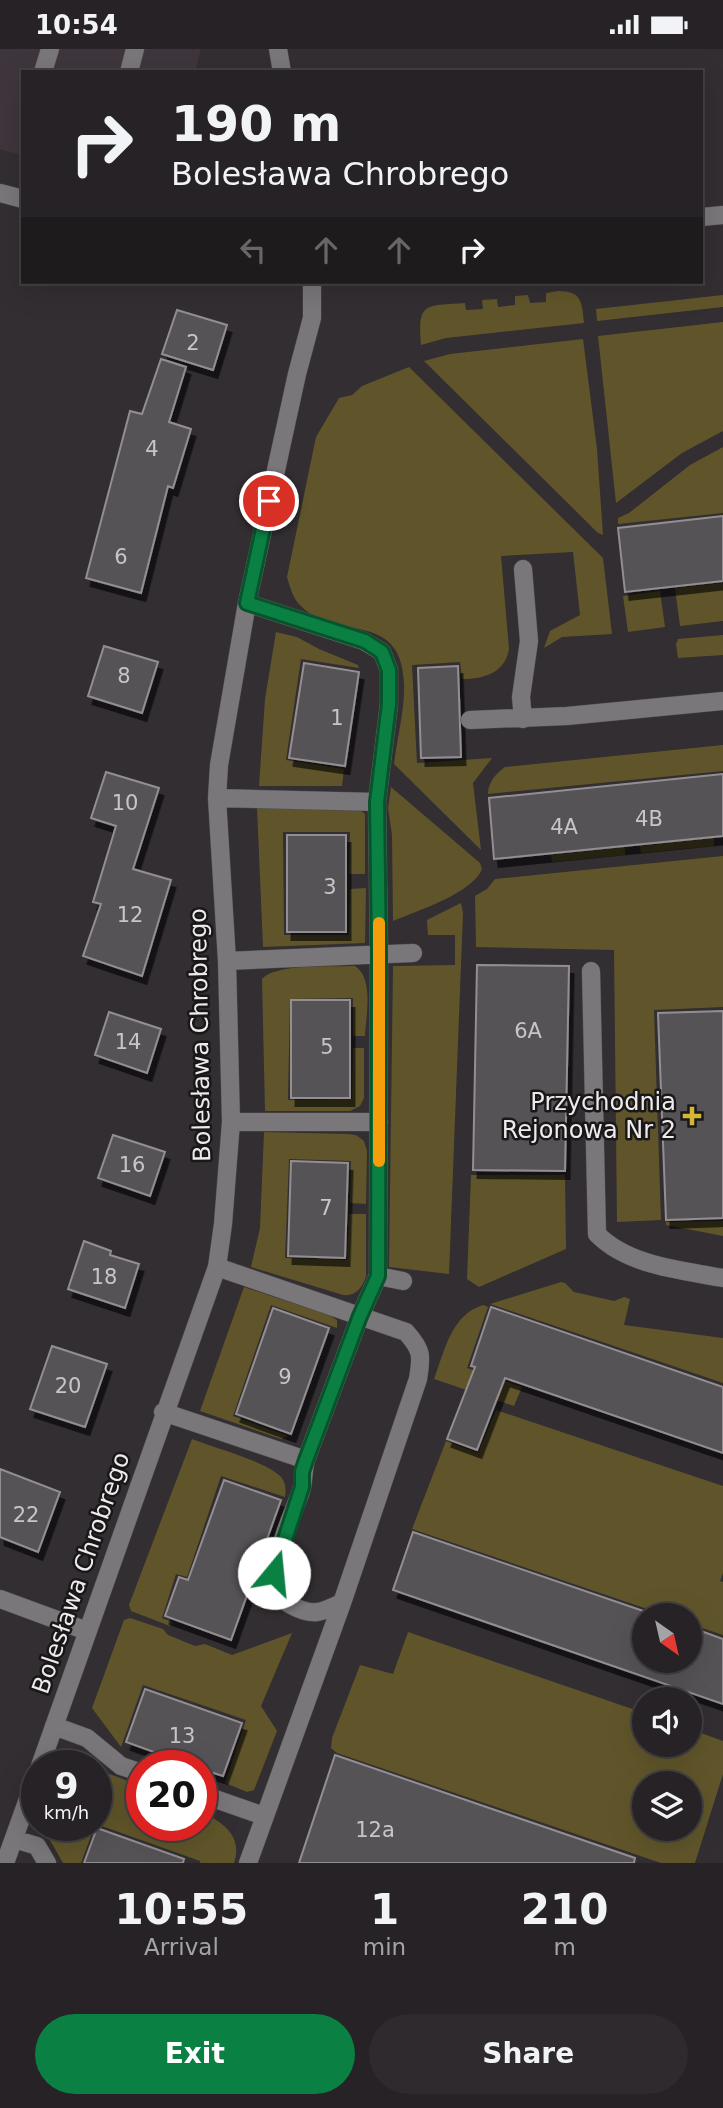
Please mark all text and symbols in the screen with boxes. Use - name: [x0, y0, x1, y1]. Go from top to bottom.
- text: 10:54: [35, 10, 118, 40]
- text: 190 m: [171, 96, 341, 153]
- icon: right: [56, 98, 147, 189]
- text: Bolesława Chrobrego: [171, 155, 509, 193]
- icon: left: [234, 231, 272, 269]
- icon: ahead: [307, 231, 345, 269]
- icon: ahead: [380, 231, 418, 269]
- icon: right: [453, 231, 491, 269]
- house number: 2: [186, 331, 200, 355]
- house number: 4: [145, 437, 159, 461]
- pin: [239, 471, 299, 531]
- icon: arrive: [250, 482, 288, 520]
- house number: 6: [114, 545, 128, 569]
- house number: 8: [117, 664, 131, 688]
- house number: 1: [330, 706, 344, 730]
- house number: 10: [112, 791, 138, 815]
- house number: 4B: [635, 807, 663, 831]
- house number: 4A: [550, 815, 578, 839]
- house number: 3: [323, 875, 337, 899]
- house number: 12: [117, 903, 143, 927]
- street label: Bolesława Chrobrego: [184, 908, 216, 1162]
- house number: 6A: [514, 1019, 542, 1043]
- house number: 14: [115, 1030, 141, 1054]
- house number: 5: [320, 1035, 334, 1059]
- place label: Przychodnia Rejonowa Nr 2: [502, 1088, 676, 1144]
- marker: Przychodnia Rejonowa Nr 2: [682, 1106, 702, 1126]
- house number: 16: [119, 1153, 145, 1177]
- house number: 7: [319, 1196, 333, 1220]
- house number: 18: [91, 1265, 117, 1289]
- house number: 9: [278, 1365, 292, 1389]
- house number: 20: [55, 1374, 81, 1398]
- street label: Bolesława Chrobrego: [26, 1448, 136, 1698]
- house number: 22: [13, 1503, 39, 1527]
- position arrow: [237, 1536, 311, 1610]
- north arrow: [632, 1603, 702, 1673]
- map controls: [632, 1603, 702, 1841]
- button: sound: [632, 1687, 702, 1757]
- house number: 13: [169, 1724, 195, 1748]
- speed limit sign: 20: [126, 1750, 217, 1841]
- text: 9: [54, 1766, 79, 1806]
- button: layers: [632, 1771, 702, 1841]
- text: km/h: [44, 1802, 89, 1823]
- house number: 12a: [355, 1818, 395, 1842]
- text: 10:55: [115, 1885, 248, 1934]
- text: 1: [370, 1885, 399, 1934]
- text: 210: [521, 1885, 608, 1934]
- text: Arrival: [144, 1934, 219, 1960]
- text: min: [363, 1934, 406, 1960]
- text: m: [553, 1934, 576, 1960]
- button: Exit: [35, 2014, 355, 2094]
- button: Share: [369, 2014, 688, 2094]

